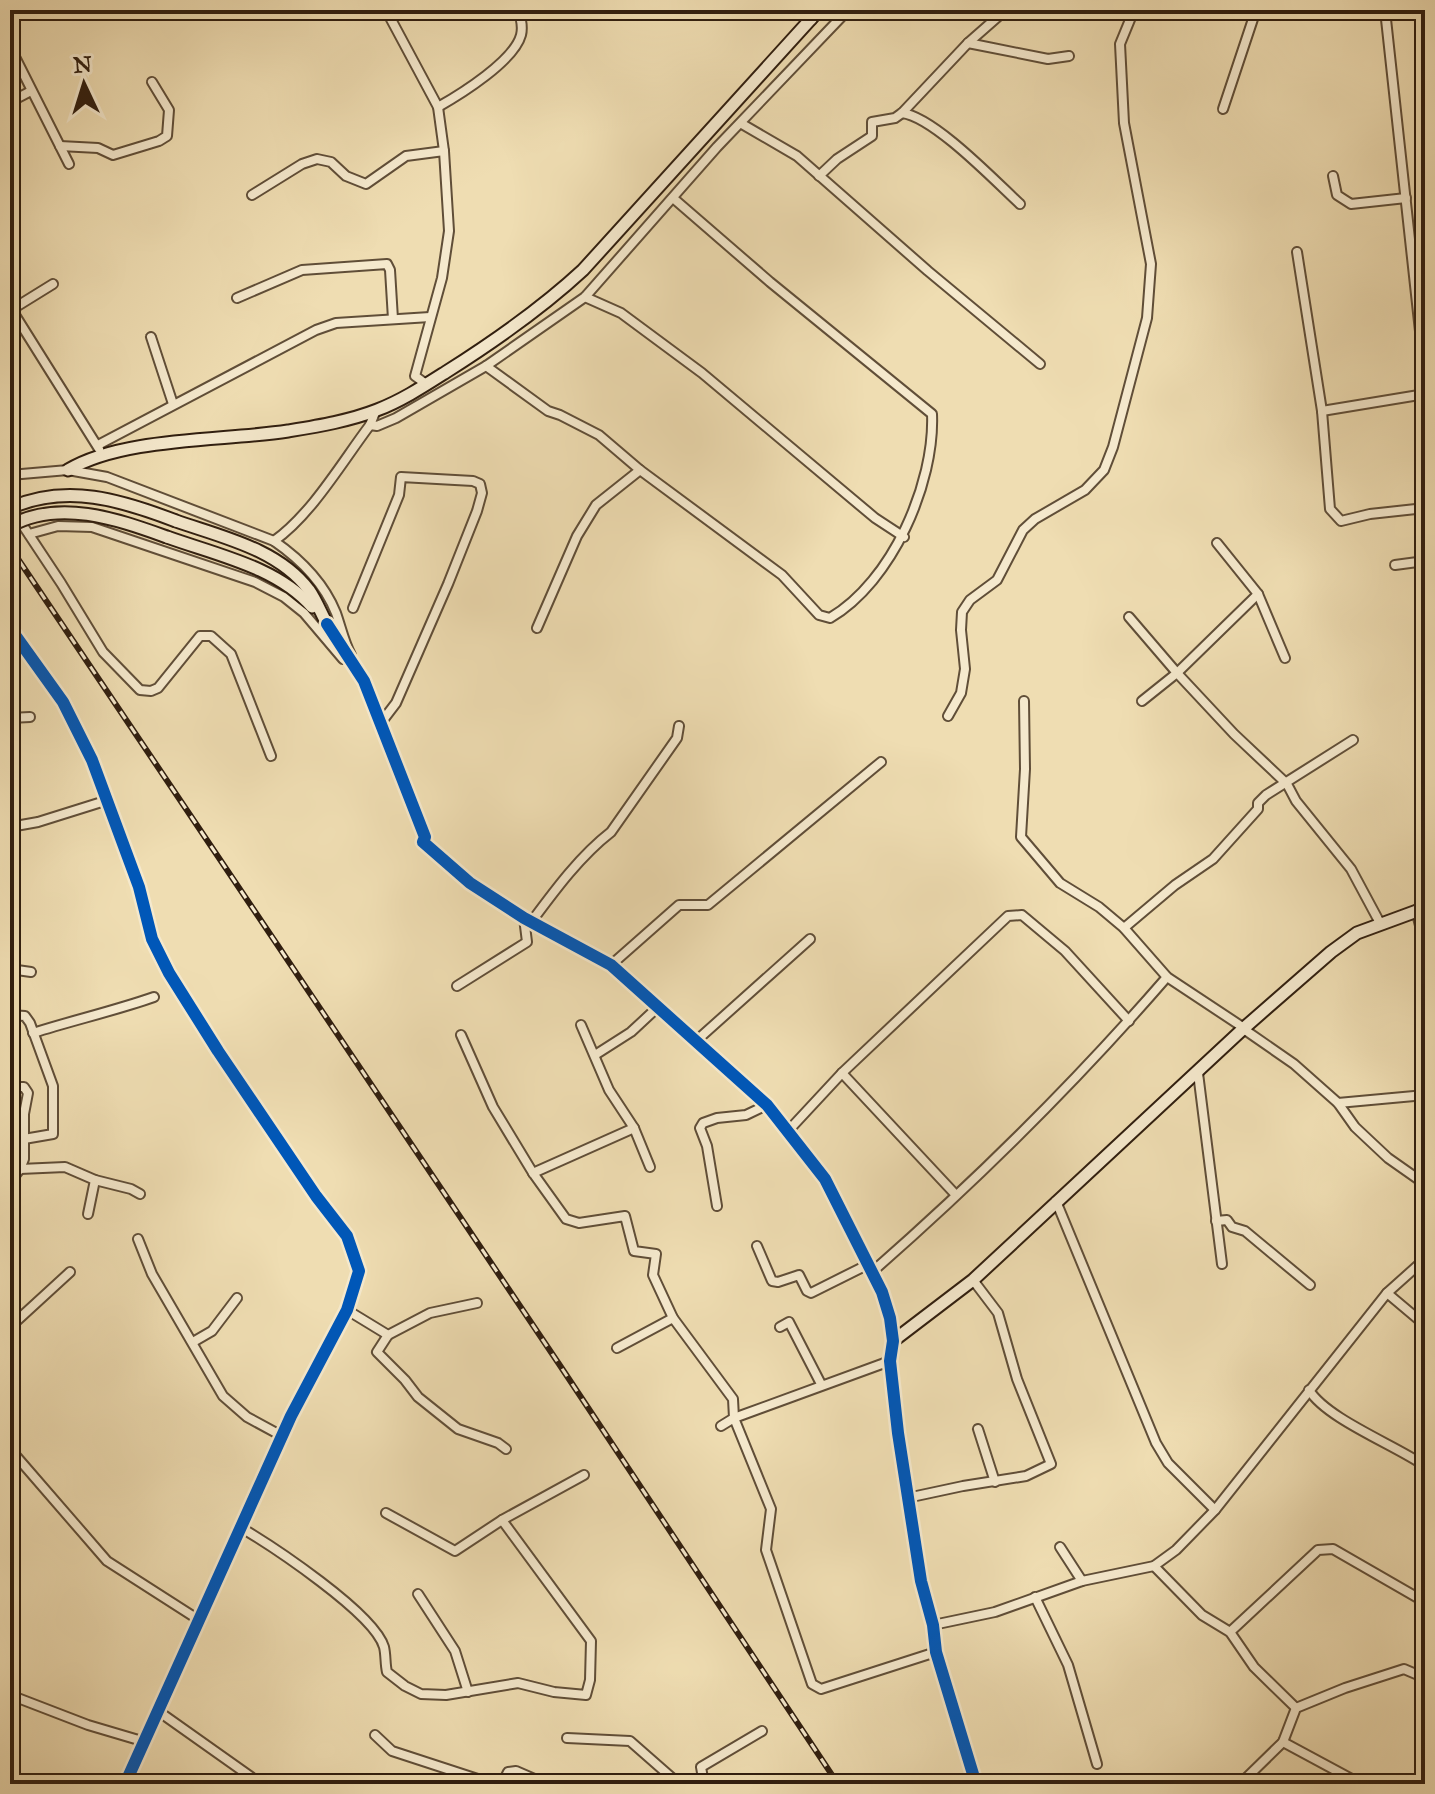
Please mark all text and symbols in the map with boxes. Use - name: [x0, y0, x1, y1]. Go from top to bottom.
- north arrow: [44, 44, 124, 124]
- text: N: [72, 50, 93, 79]

